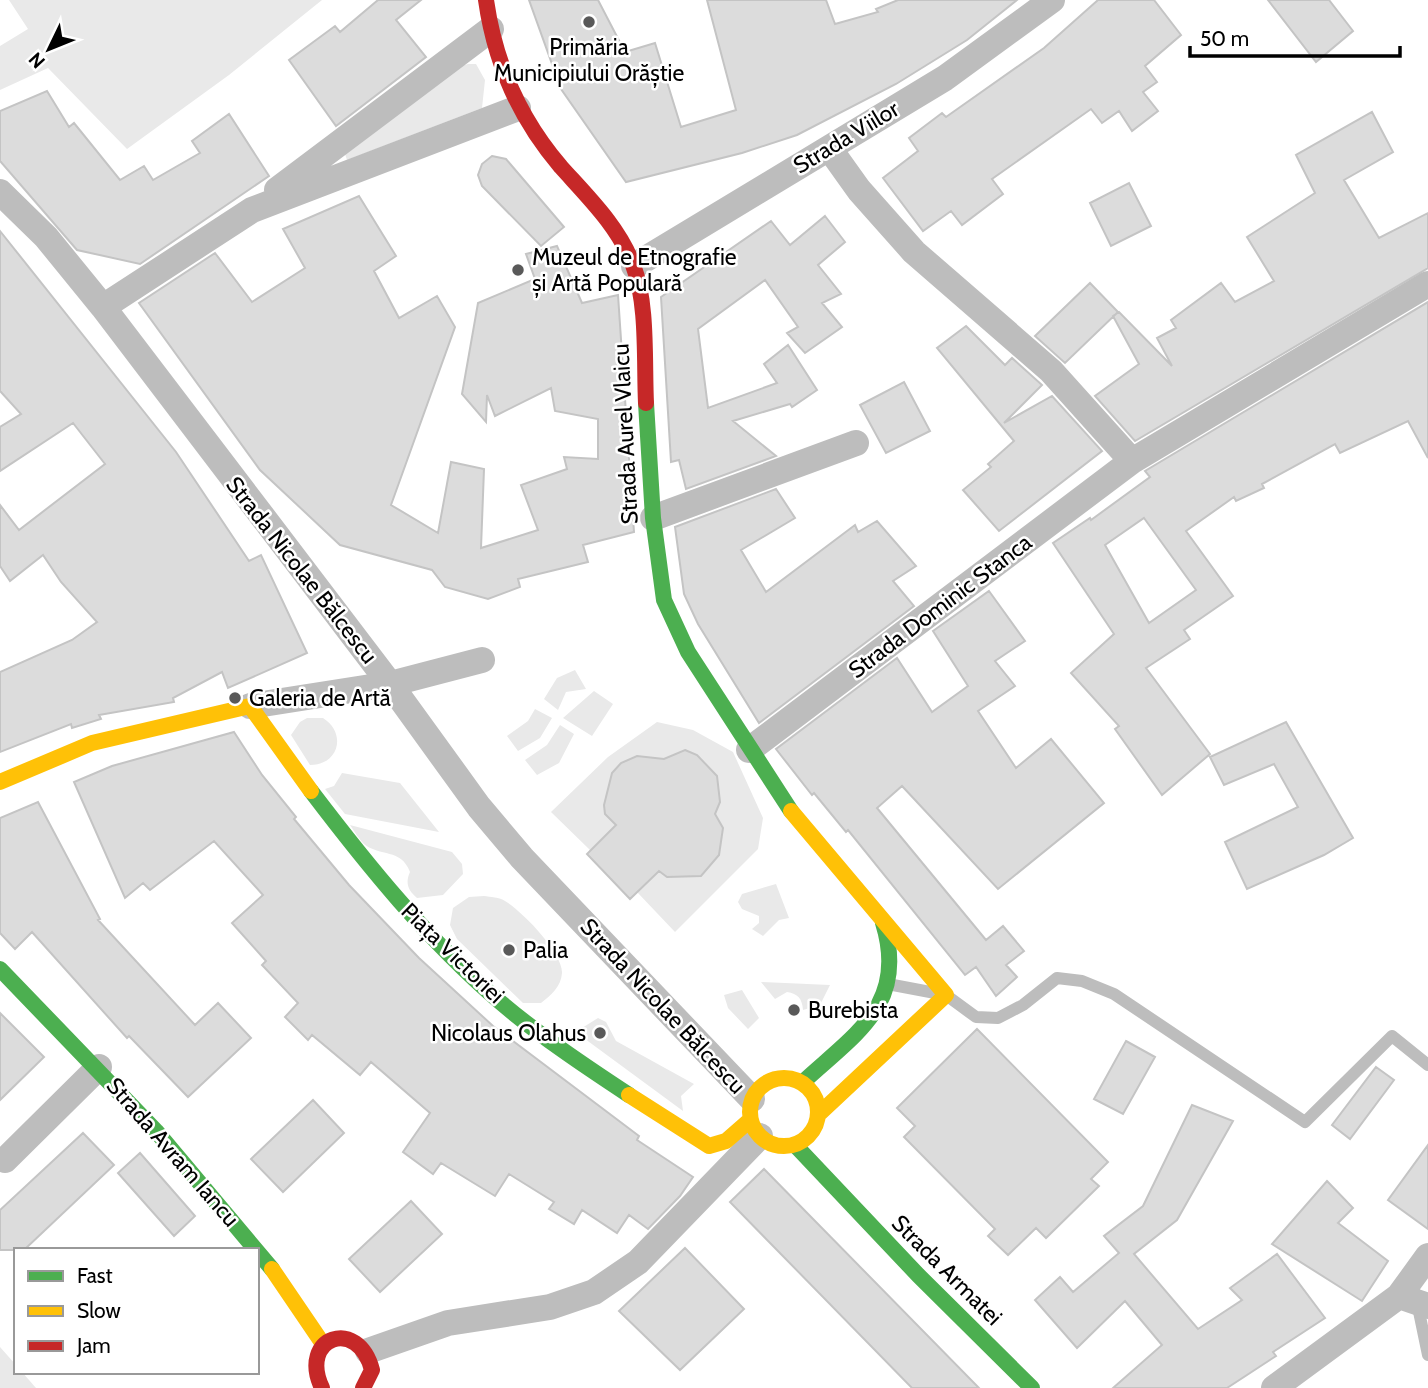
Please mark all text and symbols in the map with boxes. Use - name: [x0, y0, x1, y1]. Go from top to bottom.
- north arrow: [14, 14, 84, 84]
- marker: Primăria Municipiului Orăștie: [581, 14, 597, 30]
- scale bar: [1190, 14, 1400, 58]
- text: 50 m: [1200, 26, 1249, 51]
- place label: Primăria Municipiului Orăștie: [494, 33, 684, 88]
- text: N: [24, 47, 50, 73]
- street label: Strada Viilor: [788, 94, 904, 179]
- place label: Muzeul de Etnografie și Artă Populară: [532, 243, 737, 298]
- marker: Muzeul de Etnografie și Artă Populară: [510, 262, 526, 278]
- street label: Strada Aurel Vlaicu: [606, 343, 644, 525]
- street label: Strada Nicolae Bălcescu: [220, 471, 384, 669]
- street label: Strada Dominic Stanca: [843, 528, 1037, 684]
- place label: Galeria de Artă: [249, 684, 391, 712]
- marker: Galeria de Artă: [227, 690, 243, 706]
- street label: Piața Victoriei: [395, 897, 510, 1010]
- street label: Strada Nicolae Bălcescu: [575, 913, 751, 1099]
- place label: Palia: [523, 936, 568, 964]
- marker: Palia: [501, 942, 517, 958]
- place label: Burebista: [808, 996, 898, 1024]
- marker: Burebista: [786, 1002, 802, 1018]
- place label: Nicolaus Olahus: [431, 1019, 586, 1047]
- marker: Nicolaus Olahus: [592, 1025, 608, 1041]
- street label: Strada Avram Iancu: [101, 1072, 245, 1232]
- street label: Strada Armatei: [886, 1209, 1008, 1331]
- legend: [14, 1248, 259, 1374]
- text: Fast: [77, 1263, 113, 1288]
- text: Slow: [77, 1298, 121, 1323]
- text: Jam: [76, 1333, 111, 1358]

